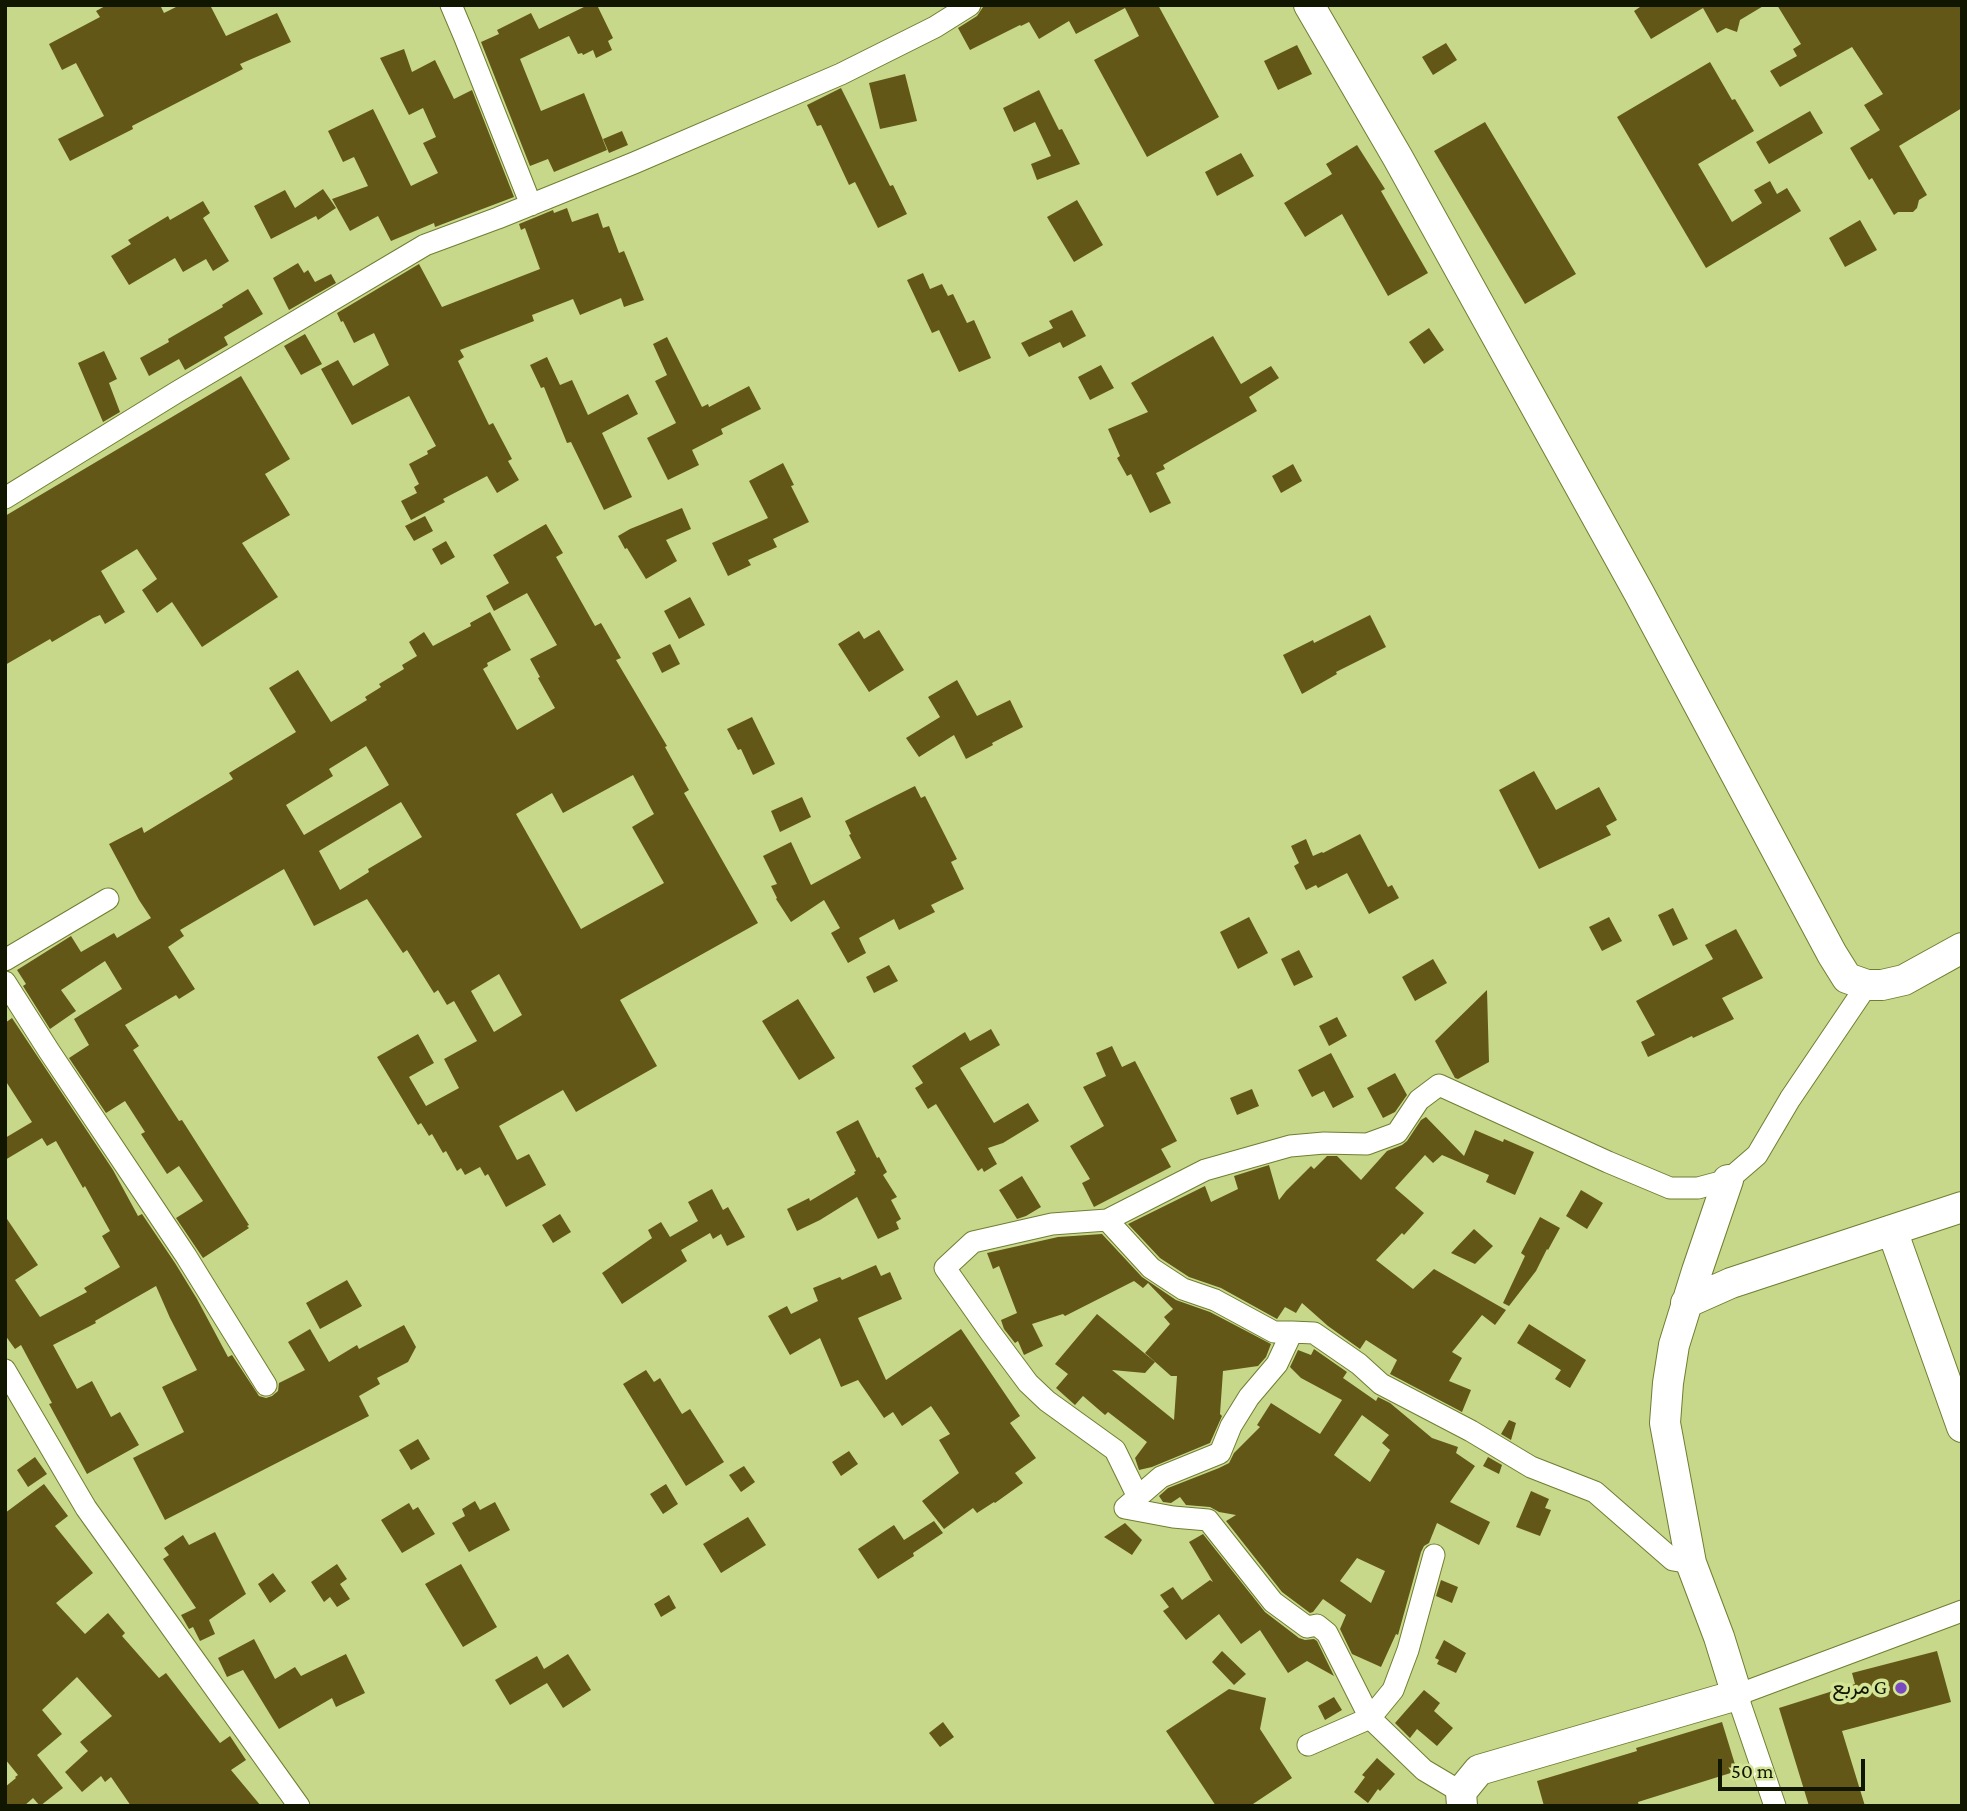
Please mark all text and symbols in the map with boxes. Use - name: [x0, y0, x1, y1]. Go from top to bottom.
- place label: مربع G: [1832, 1675, 1887, 1701]
- marker: مربع G: [1893, 1680, 1909, 1696]
- scale bar: [1722, 1744, 1869, 1788]
- text: 50 m: [1731, 1759, 1774, 1783]

